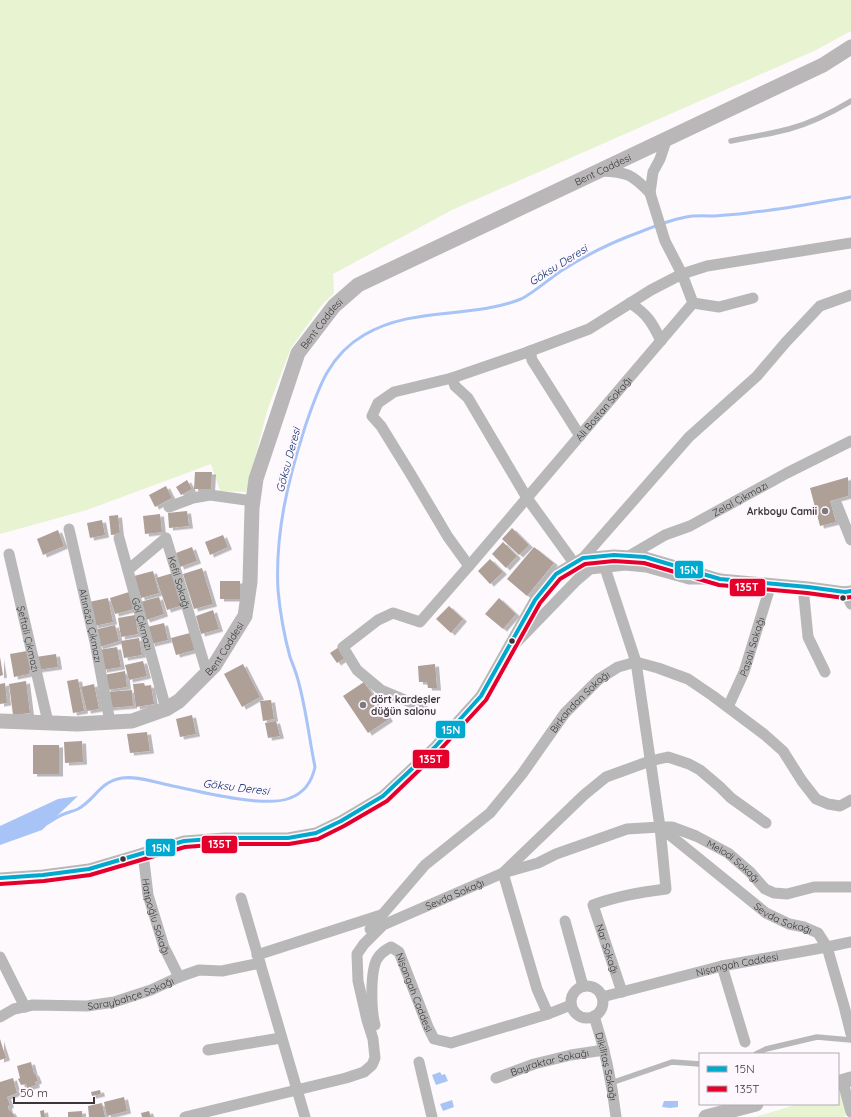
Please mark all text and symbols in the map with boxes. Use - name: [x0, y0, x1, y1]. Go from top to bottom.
- street label: Bent Caddesi: [572, 151, 633, 189]
- water label: Göksu Deresi: [526, 241, 591, 289]
- street label: Bent Caddesi: [298, 295, 346, 352]
- street label: Ali Bostan Sokağı: [573, 374, 635, 444]
- water label: Göksu Deresi: [273, 425, 304, 494]
- street label: Zelal Çıkmazı: [710, 479, 770, 520]
- place label: Arkboyu Camii: [747, 505, 817, 518]
- marker: Arkboyu Camii: [820, 506, 830, 516]
- street label: Kefil Sokağı: [165, 555, 193, 610]
- line badge: 15N: [674, 560, 704, 579]
- text: 15N: [680, 563, 698, 577]
- line badge: 135T: [729, 578, 766, 597]
- text: 135T: [735, 580, 759, 594]
- street label: Altınözü Çıkmazı: [76, 587, 105, 664]
- unlabelled marker: [838, 593, 848, 603]
- street label: Göl Çıkmazı: [129, 596, 156, 652]
- street label: Şeftali Çıkmazı: [14, 604, 42, 673]
- street label: Paşalı Sokağı: [737, 616, 767, 679]
- street label: Bent Caddesi: [202, 620, 247, 678]
- unlabelled marker: [507, 636, 517, 646]
- street label: Birkandan Sokağı: [547, 668, 612, 735]
- place label: dört kardeşler düğün salonu: [371, 693, 441, 718]
- marker: dört kardeşler düğün salonu: [358, 700, 368, 710]
- line badge: 15N: [435, 720, 466, 739]
- text: 15N: [442, 723, 460, 737]
- line badge: 135T: [412, 749, 450, 769]
- text: 135T: [419, 752, 443, 766]
- water label: Göksu Deresi: [202, 776, 271, 798]
- line badge: 135T: [201, 835, 238, 854]
- text: 135T: [208, 837, 232, 851]
- street label: Melodi Sokağı: [704, 837, 763, 886]
- line badge: 15N: [145, 838, 176, 857]
- text: 15N: [152, 841, 170, 855]
- unlabelled marker: [118, 854, 128, 864]
- street label: Sevda Sokaḡı: [423, 876, 486, 913]
- street label: Hatipoğlu Sokağı: [139, 877, 173, 957]
- street label: Sevda Sokaḡı: [751, 900, 814, 937]
- street label: Nar Sokağı: [593, 922, 621, 975]
- street label: Nişangah Caddesi: [694, 950, 779, 980]
- street label: Nişangah Caddesi: [393, 951, 435, 1034]
- street label: Saraybahçe Sokağı: [87, 974, 176, 1013]
- street label: Dikilitaş Sokağı: [592, 1031, 620, 1101]
- street label: Bayraktar Sokağı: [509, 1046, 590, 1079]
- legend: [699, 1053, 839, 1105]
- text: 15N: [735, 1061, 755, 1076]
- scale bar: [14, 1079, 94, 1105]
- text: 135T: [735, 1081, 760, 1096]
- text: 50 m: [20, 1085, 48, 1100]

